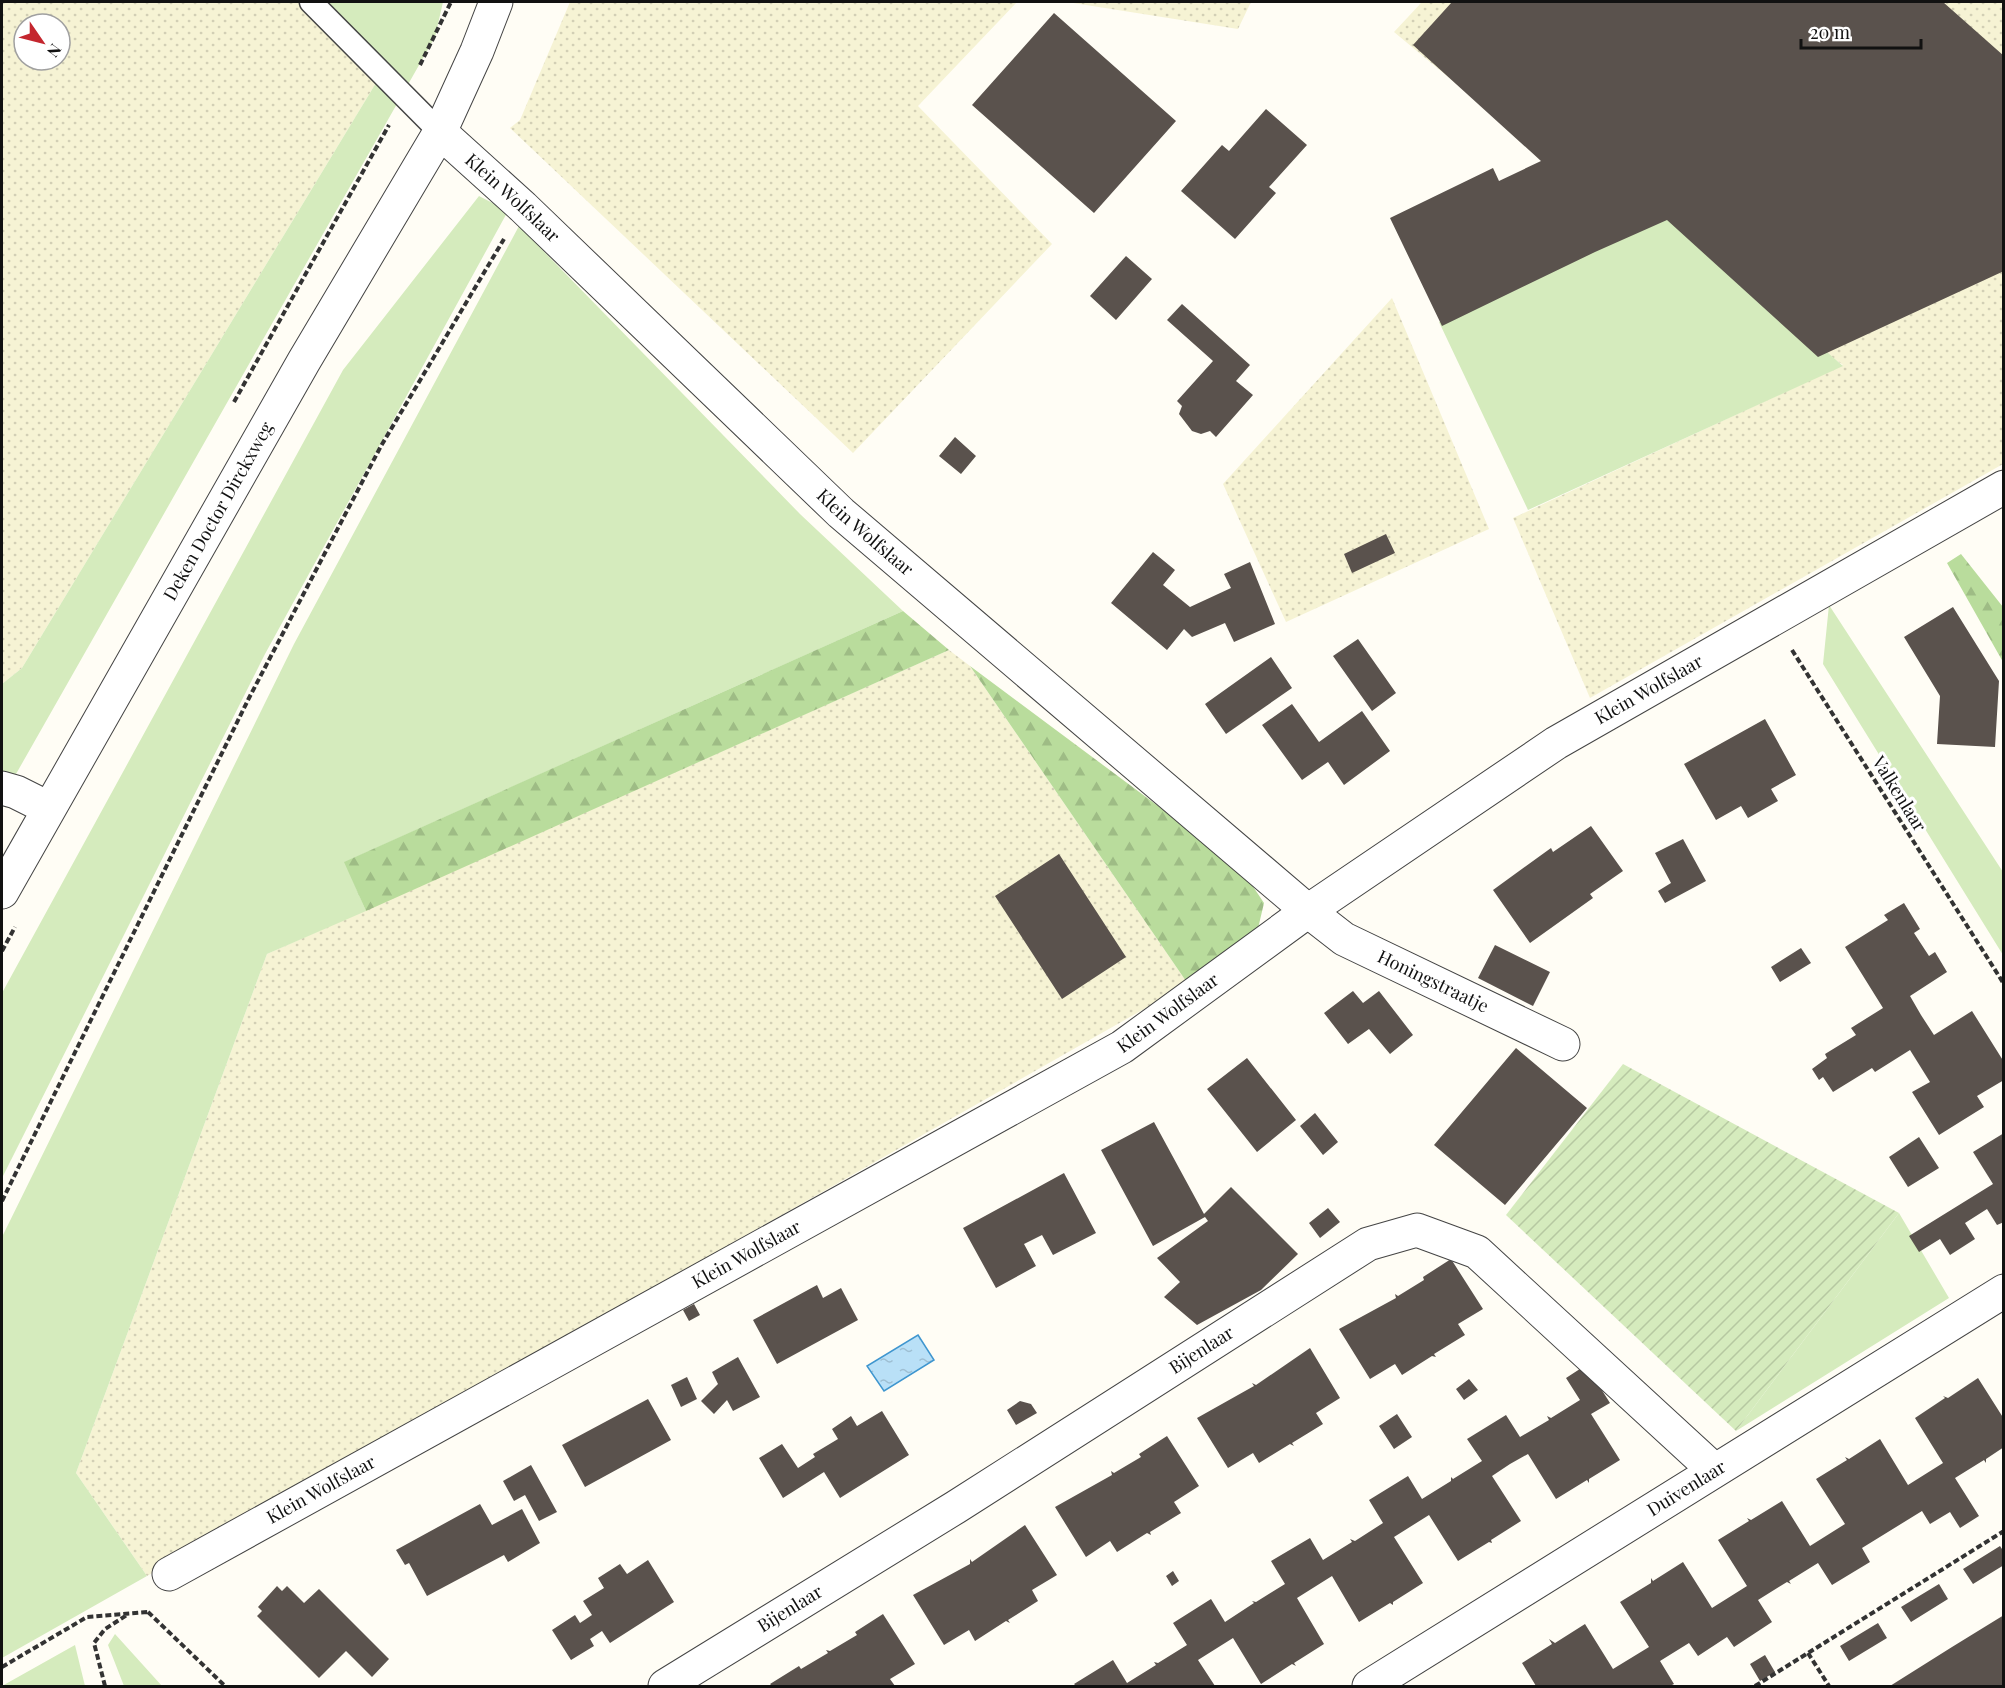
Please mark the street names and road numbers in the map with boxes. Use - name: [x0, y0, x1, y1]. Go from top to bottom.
- street label: Klein Wolfslaar: [461, 148, 566, 247]
- street label: Deken Doctor Dirckxweg: [157, 417, 278, 605]
- street label: Klein Wolfslaar: [812, 483, 919, 581]
- street label: Klein Wolfslaar: [1590, 649, 1707, 729]
- street label: Valkenlaar: [1867, 750, 1932, 836]
- street label: Honingstraatje: [1374, 944, 1493, 1018]
- street label: Klein Wolfslaar: [1112, 967, 1223, 1058]
- street label: Klein Wolfslaar: [687, 1214, 805, 1293]
- street label: Bijenlaar: [1164, 1320, 1238, 1379]
- street label: Klein Wolfslaar: [262, 1449, 379, 1529]
- street label: Duivenlaar: [1642, 1454, 1730, 1521]
- street label: Bijenlaar: [753, 1579, 827, 1637]

